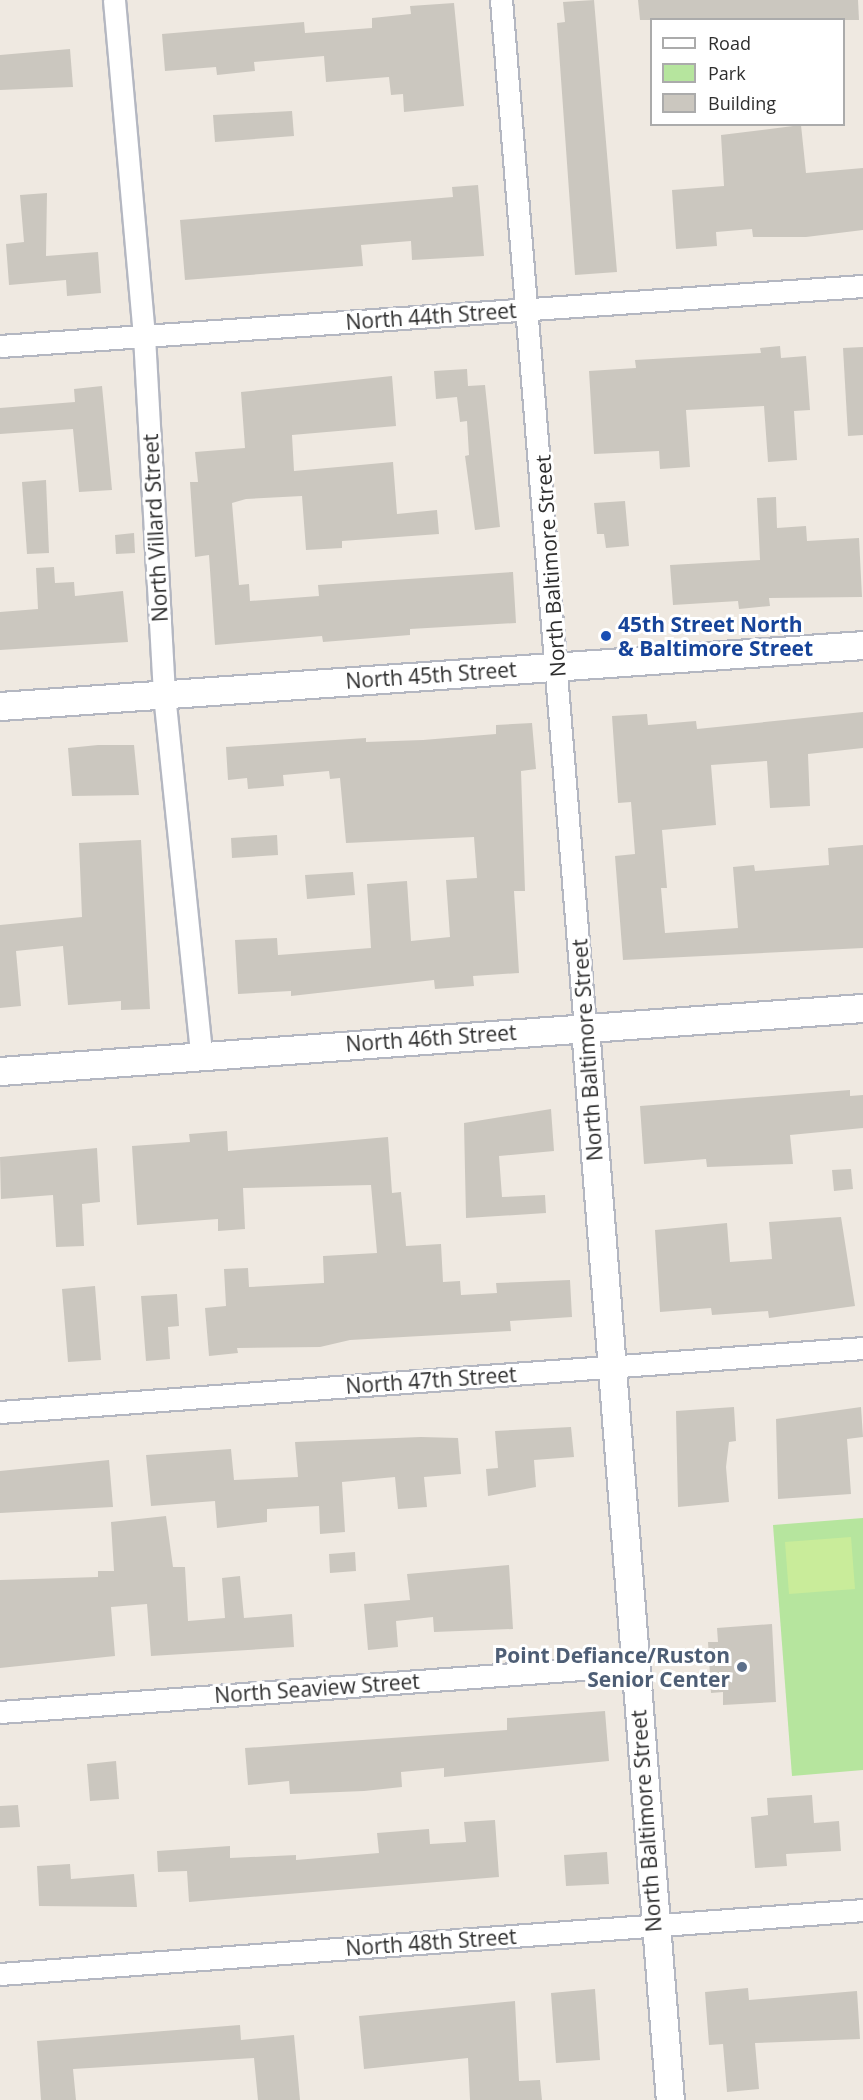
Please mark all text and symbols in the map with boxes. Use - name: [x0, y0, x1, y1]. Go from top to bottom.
- legend: [650, 18, 845, 126]
- text: Road: [708, 31, 751, 55]
- text: Park: [708, 61, 746, 85]
- text: Building: [708, 91, 776, 115]
- street label: North 44th Street: [345, 297, 517, 335]
- street label: North Villard Street: [137, 433, 173, 623]
- street label: North Baltimore Street: [530, 454, 570, 678]
- place label: 45th Street North & Baltimore Street: [618, 611, 813, 661]
- marker: 45th Street North & Baltimore Street: [599, 629, 613, 643]
- street label: North 45th Street: [345, 656, 517, 694]
- street label: North Baltimore Street: [567, 938, 607, 1162]
- street label: North 46th Street: [345, 1019, 517, 1057]
- street label: North 47th Street: [345, 1361, 517, 1399]
- place label: Point Defiance/Ruston Senior Center: [494, 1642, 730, 1692]
- marker: Point Defiance/Ruston Senior Center: [735, 1660, 749, 1674]
- street label: North Seaview Street: [213, 1668, 421, 1708]
- street label: North Baltimore Street: [626, 1709, 666, 1933]
- street label: North 48th Street: [345, 1923, 517, 1961]

